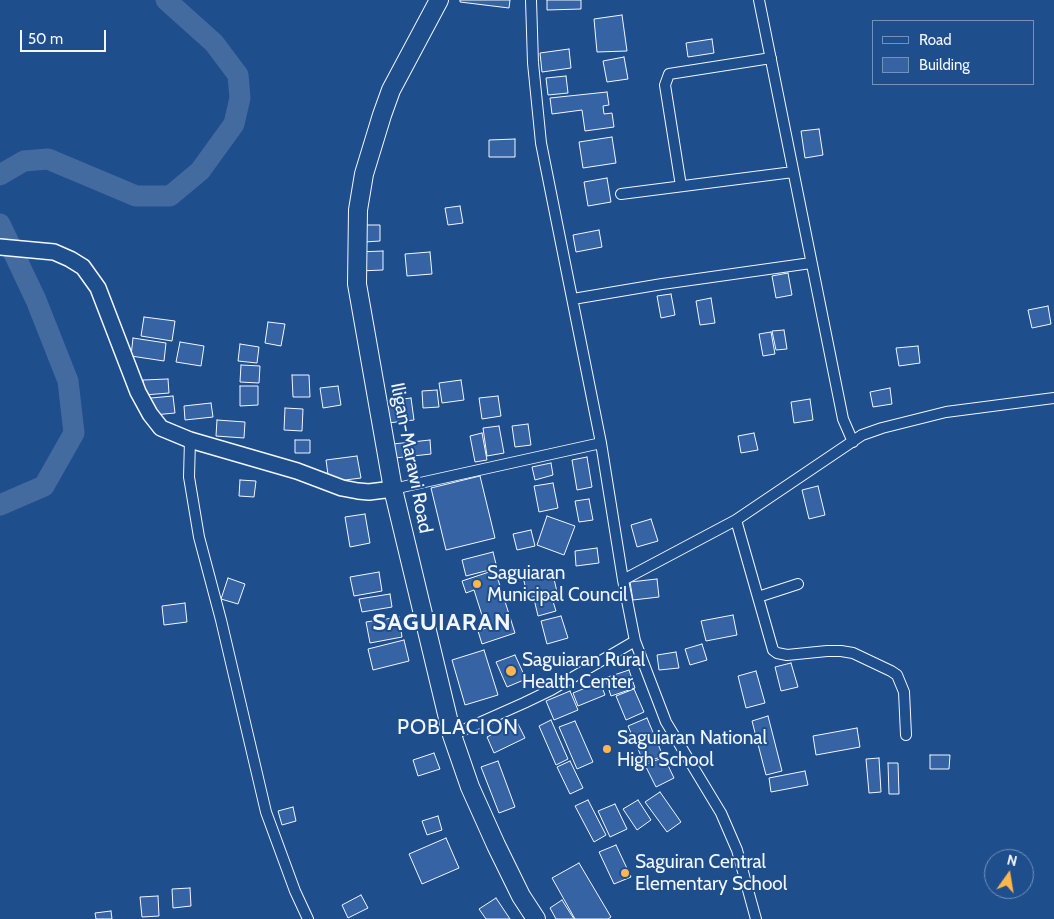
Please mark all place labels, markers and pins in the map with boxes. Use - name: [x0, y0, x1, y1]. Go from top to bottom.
- place label: Saguiaran Municipal Council: [487, 562, 628, 606]
- marker: Saguiaran Municipal Council: [471, 578, 483, 590]
- place label: Saguiaran Rural Health Center: [522, 649, 645, 693]
- marker: Saguiaran Rural Health Center: [504, 664, 518, 678]
- place label: Saguiaran National High School: [617, 727, 767, 771]
- marker: Saguiaran National High School: [601, 743, 613, 755]
- place label: Saguiran Central Elementary School: [635, 851, 787, 895]
- marker: Saguiran Central Elementary School: [619, 867, 631, 879]

